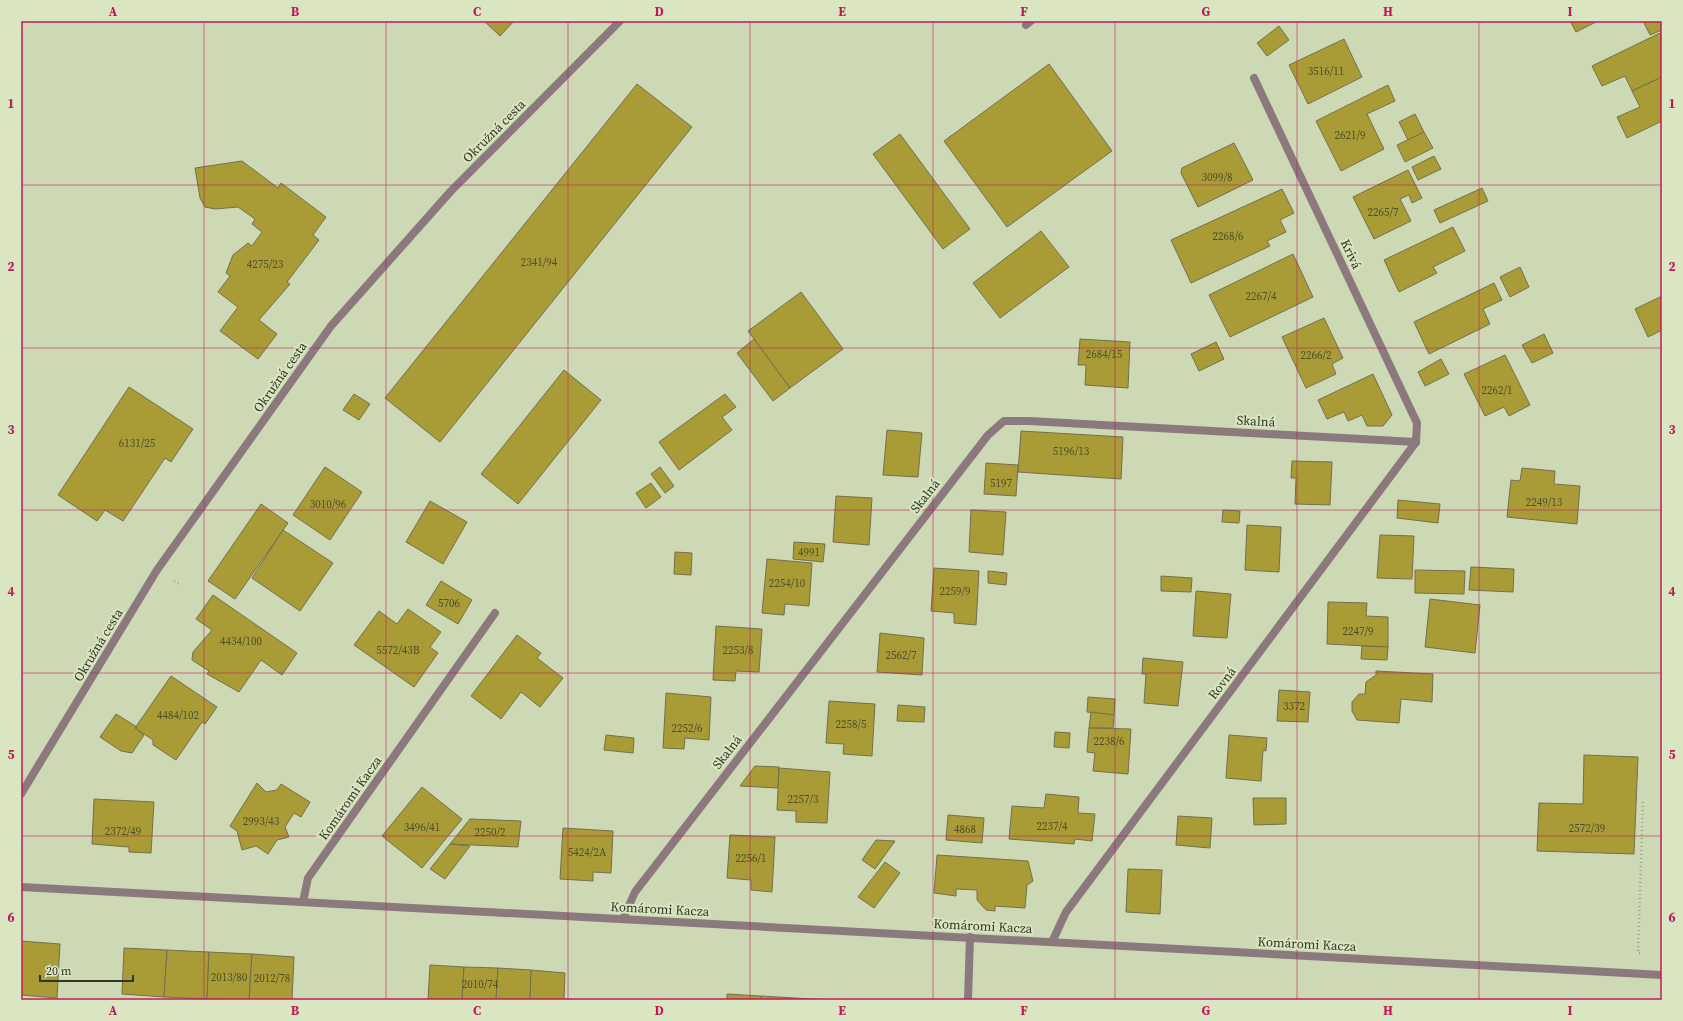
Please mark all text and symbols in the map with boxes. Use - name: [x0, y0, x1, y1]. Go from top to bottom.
- text: A: [109, 3, 118, 20]
- text: B: [291, 3, 300, 20]
- text: C: [473, 3, 481, 20]
- text: D: [654, 3, 664, 20]
- text: E: [838, 3, 846, 20]
- text: F: [1020, 3, 1028, 20]
- text: G: [1202, 3, 1211, 20]
- text: H: [1383, 3, 1393, 20]
- text: I: [1567, 3, 1573, 20]
- house number: 3516/11: [1308, 64, 1344, 79]
- text: 1: [7, 95, 15, 112]
- text: 1: [1668, 95, 1676, 112]
- street label: Okružná cesta: [459, 96, 529, 166]
- house number: 2621/9: [1334, 128, 1366, 143]
- house number: 3099/8: [1201, 170, 1233, 185]
- house number: 2265/7: [1367, 205, 1399, 220]
- house number: 2268/6: [1212, 229, 1244, 244]
- street label: Krivá: [1337, 236, 1365, 272]
- house number: 2341/94: [521, 255, 558, 270]
- house number: 4275/23: [247, 257, 284, 272]
- text: 2: [7, 258, 15, 275]
- text: 2: [1668, 258, 1676, 275]
- house number: 2267/4: [1245, 289, 1277, 304]
- street label: Okružná cesta: [249, 338, 311, 416]
- house number: 2684/15: [1086, 347, 1123, 362]
- house number: 2266/2: [1300, 348, 1332, 363]
- house number: 2262/1: [1481, 383, 1513, 398]
- street label: Skalná: [1236, 412, 1276, 431]
- text: 3: [7, 421, 15, 438]
- text: 3: [1668, 421, 1676, 438]
- house number: 6131/25: [119, 436, 156, 451]
- house number: 5196/13: [1053, 444, 1090, 459]
- street label: Skalná: [906, 475, 944, 516]
- house number: 5197: [990, 476, 1012, 491]
- house number: 2249/13: [1526, 495, 1563, 510]
- house number: 3010/96: [310, 497, 347, 512]
- house number: 4991: [798, 545, 820, 560]
- house number: 2254/10: [769, 576, 806, 591]
- text: 4: [7, 583, 15, 600]
- text: 4: [1668, 583, 1676, 600]
- house number: 2259/9: [939, 584, 971, 599]
- house number: 5706: [438, 596, 460, 611]
- street label: Okružná cesta: [70, 605, 127, 685]
- house number: 2247/9: [1342, 624, 1374, 639]
- house number: 4434/100: [220, 634, 263, 649]
- house number: 5572/43B: [376, 643, 420, 658]
- house number: 2253/8: [722, 643, 754, 658]
- house number: 2562/7: [885, 648, 917, 663]
- street label: Rovná: [1204, 663, 1240, 703]
- house number: 3372: [1283, 699, 1305, 714]
- house number: 4484/102: [157, 708, 200, 723]
- house number: 2258/5: [835, 717, 867, 732]
- house number: 2252/6: [671, 721, 703, 736]
- street label: Skalná: [708, 731, 746, 772]
- house number: 2238/6: [1093, 734, 1125, 749]
- text: 5: [7, 746, 15, 763]
- text: 5: [1668, 746, 1676, 763]
- street label: Komáromi Kacza: [315, 752, 386, 843]
- house number: 2257/3: [787, 792, 819, 807]
- house number: 2993/43: [243, 814, 280, 829]
- house number: 2237/4: [1036, 819, 1068, 834]
- house number: 3496/41: [404, 820, 440, 835]
- house number: 2572/39: [1569, 821, 1605, 836]
- house number: 4868: [954, 822, 976, 837]
- house number: 2372/49: [105, 824, 141, 839]
- house number: 2250/2: [474, 825, 506, 840]
- house number: 5424/2A: [568, 845, 607, 860]
- house number: 2256/1: [735, 851, 767, 866]
- street label: Komáromi Kacza: [610, 898, 710, 920]
- text: 6: [7, 909, 15, 926]
- text: 6: [1668, 909, 1676, 926]
- street label: Komáromi Kacza: [933, 915, 1033, 937]
- street label: Komáromi Kacza: [1257, 933, 1357, 955]
- scale bar: [40, 957, 133, 983]
- text: 20 m: [46, 963, 72, 979]
- house number: 2013/80: [211, 970, 248, 985]
- house number: 2012/78: [254, 971, 290, 986]
- house number: 2010/74: [462, 977, 499, 992]
- text: A: [109, 1002, 118, 1019]
- text: B: [291, 1002, 300, 1019]
- text: C: [473, 1002, 481, 1019]
- text: D: [654, 1002, 664, 1019]
- text: E: [838, 1002, 846, 1019]
- text: F: [1020, 1002, 1028, 1019]
- text: G: [1202, 1002, 1211, 1019]
- text: H: [1383, 1002, 1393, 1019]
- text: I: [1567, 1002, 1573, 1019]

